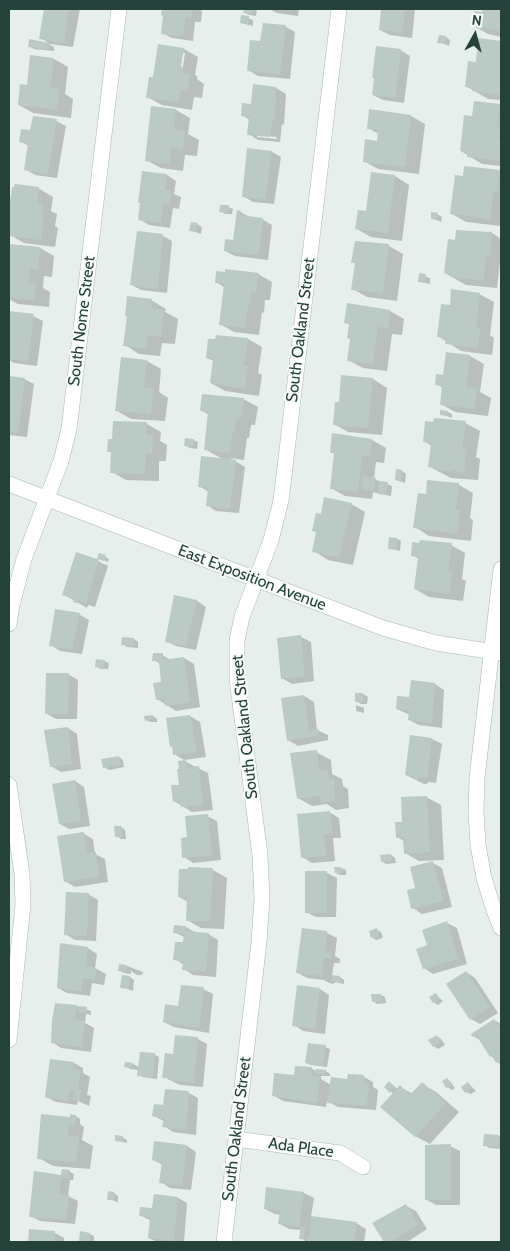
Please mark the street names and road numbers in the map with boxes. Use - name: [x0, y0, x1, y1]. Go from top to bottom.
- street label: South Nome Street: [64, 255, 100, 387]
- street label: South Oakland Street: [283, 257, 319, 403]
- street label: East Exposition Avenue: [175, 541, 329, 615]
- street label: South Oakland Street: [228, 654, 262, 800]
- street label: South Oakland Street: [219, 1056, 255, 1202]
- street label: Ada Place: [267, 1134, 335, 1162]

